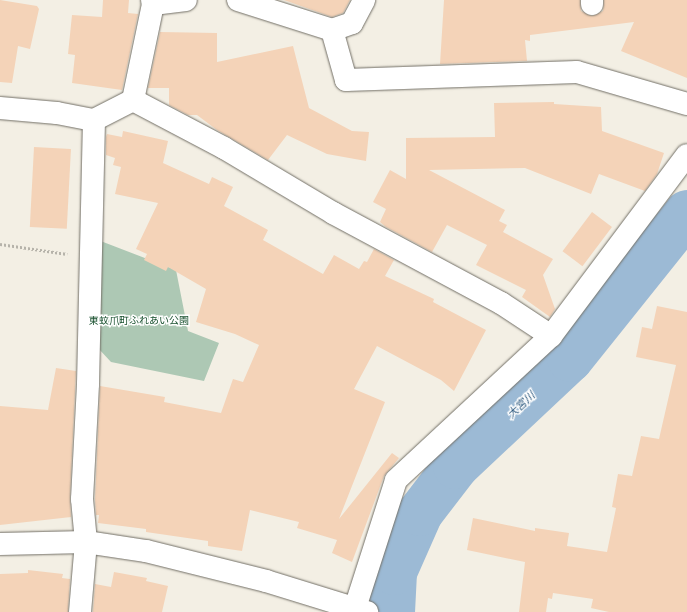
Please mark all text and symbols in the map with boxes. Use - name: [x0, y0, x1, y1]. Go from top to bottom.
- park label: 東蚊爪町ふれあい公園: [89, 315, 189, 327]
- water label: 大宮川: [504, 389, 538, 421]

